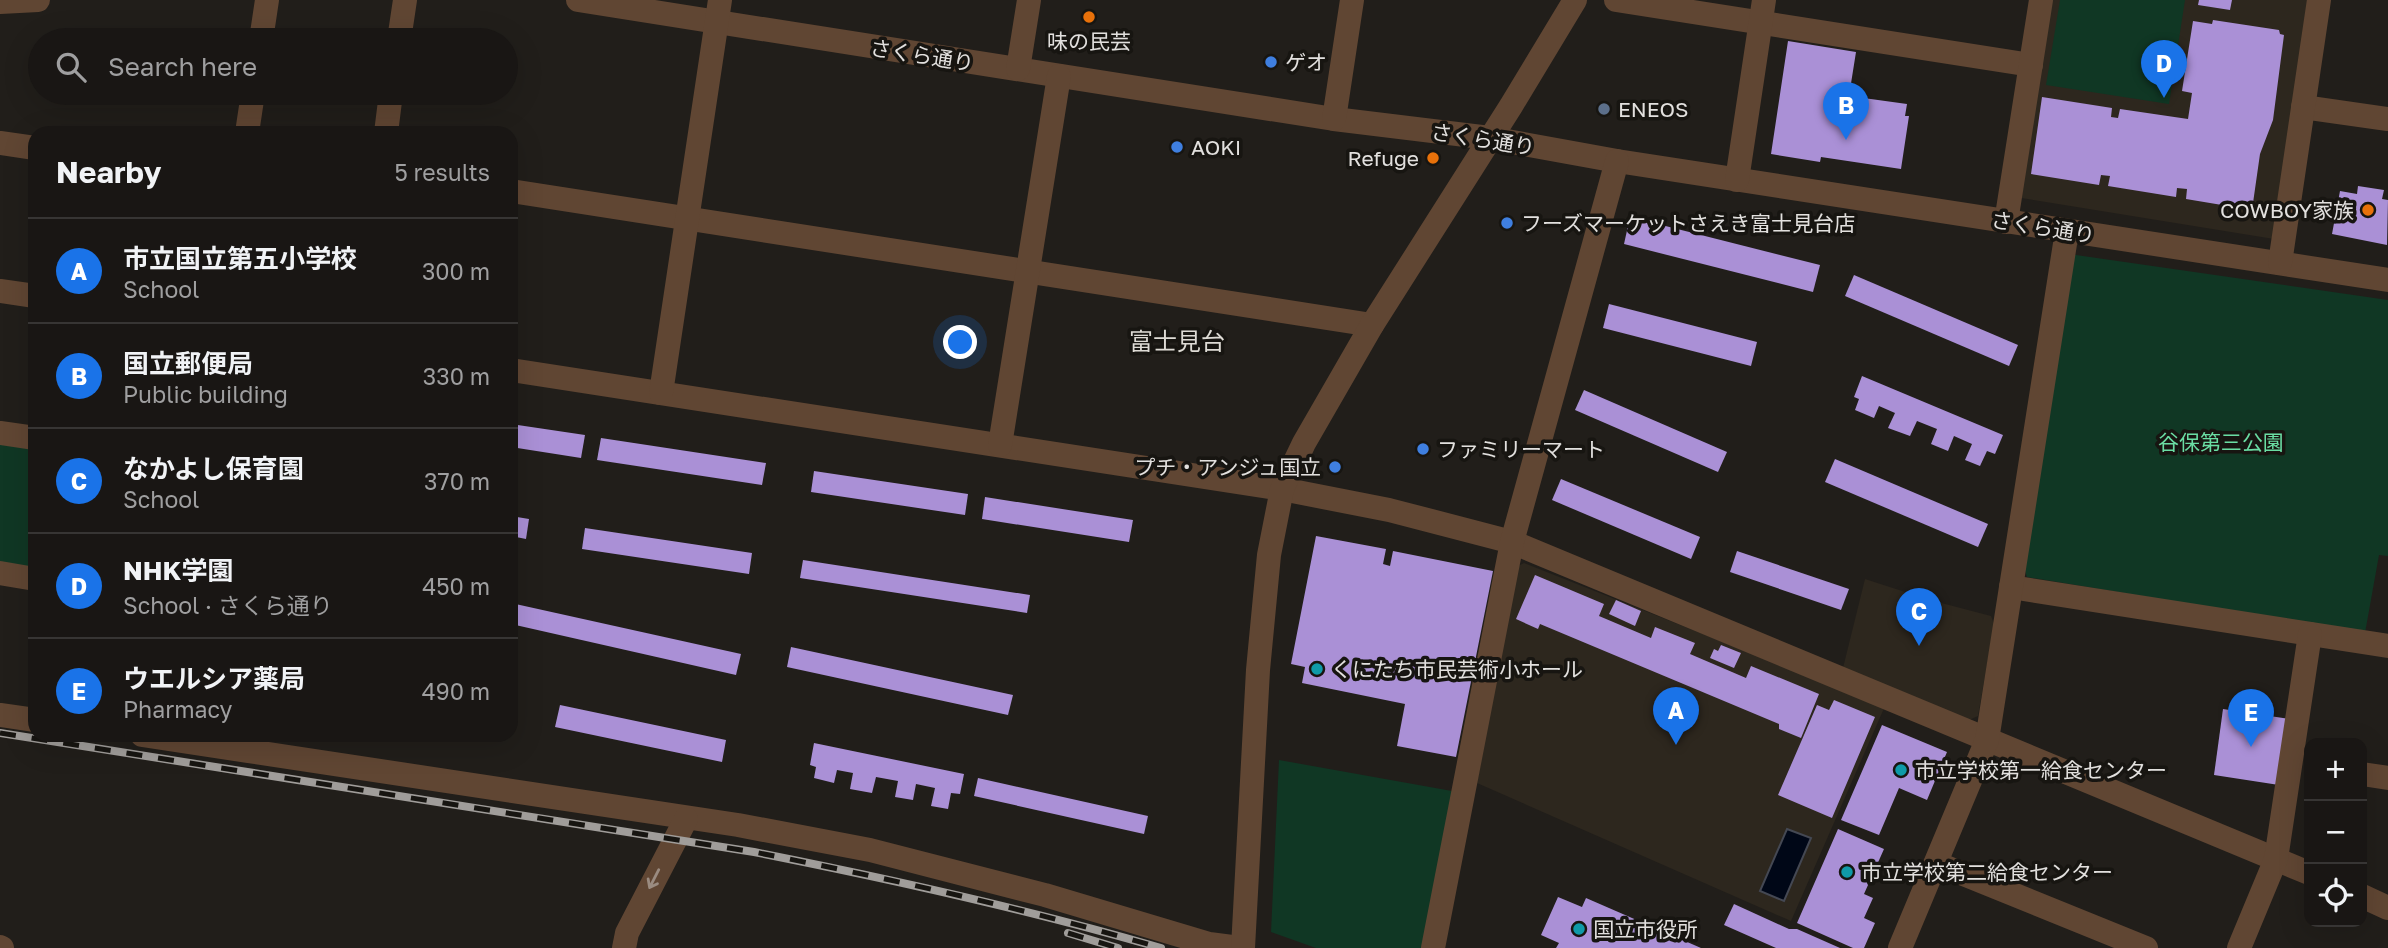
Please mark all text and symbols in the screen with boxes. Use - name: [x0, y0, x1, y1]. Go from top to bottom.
- marker: 味の民芸: [1081, 9, 1097, 25]
- search box: [28, 28, 518, 105]
- place label: 味の民芸: [1047, 28, 1131, 54]
- street label: さくら通り: [868, 34, 976, 76]
- pin: D: [2141, 40, 2187, 98]
- icon: search: [52, 48, 90, 86]
- place label: ゲオ: [1285, 49, 1327, 75]
- text: Search here: [108, 51, 257, 82]
- marker: ゲオ: [1263, 54, 1279, 70]
- pin: B: [1823, 82, 1869, 140]
- place label: ENEOS: [1618, 96, 1688, 122]
- marker: ENEOS: [1596, 101, 1612, 117]
- street label: さくら通り: [1429, 118, 1537, 160]
- place label: AOKI: [1191, 134, 1241, 160]
- marker: AOKI: [1169, 139, 1185, 155]
- place label: Refuge: [1347, 145, 1419, 171]
- marker: Refuge: [1425, 150, 1441, 166]
- text: Nearby: [56, 154, 161, 190]
- text: 5 results: [394, 158, 490, 186]
- place label: COWBOY家族: [2220, 197, 2354, 223]
- marker: COWBOY家族: [2360, 202, 2376, 218]
- street label: さくら通り: [1989, 206, 2097, 248]
- place label: フーズマーケットさえき富士見台店: [1521, 210, 1855, 236]
- marker: フーズマーケットさえき富士見台店: [1499, 215, 1515, 231]
- text: 市立国立第五小学校: [123, 243, 357, 274]
- text: A: [71, 257, 87, 285]
- text: 300 m: [422, 257, 490, 285]
- text: School: [123, 275, 199, 303]
- your location: [943, 325, 977, 359]
- district label: 富士見台: [1129, 326, 1225, 355]
- text: 国立郵便局: [123, 348, 253, 379]
- text: B: [71, 362, 87, 390]
- text: 330 m: [423, 362, 490, 390]
- text: Public building: [123, 380, 288, 408]
- park label: 谷保第三公園: [2158, 429, 2284, 455]
- place label: ファミリーマート: [1437, 436, 1605, 462]
- marker: ファミリーマート: [1415, 441, 1431, 457]
- text: なかよし保育園: [123, 453, 304, 484]
- place label: プチ・アンジュ国立: [1134, 454, 1321, 480]
- marker: プチ・アンジュ国立: [1327, 459, 1343, 475]
- text: C: [71, 467, 87, 495]
- text: 370 m: [424, 467, 490, 495]
- text: School: [123, 485, 199, 513]
- text: NHK学園: [123, 555, 233, 586]
- text: D: [71, 572, 87, 600]
- text: 450 m: [422, 572, 490, 600]
- pin: C: [1896, 588, 1942, 646]
- text: School · さくら通り: [123, 591, 333, 619]
- place label: くにたち市民芸術小ホール: [1331, 656, 1583, 682]
- marker: くにたち市民芸術小ホール: [1309, 661, 1325, 677]
- text: ウエルシア薬局: [123, 663, 305, 694]
- text: E: [72, 677, 86, 705]
- text: 490 m: [422, 677, 490, 705]
- pin: A: [1653, 687, 1699, 745]
- pin: E: [2228, 689, 2274, 747]
- text: Pharmacy: [123, 695, 232, 723]
- map controls: [2304, 738, 2367, 927]
- button: +: [2304, 738, 2367, 801]
- place label: 市立学校第一給食センター: [1915, 757, 2167, 783]
- marker: 市立学校第一給食センター: [1893, 762, 1909, 778]
- button: −: [2304, 801, 2367, 864]
- place label: 市立学校第二給食センター: [1861, 859, 2113, 885]
- marker: 市立学校第二給食センター: [1839, 864, 1855, 880]
- button: locate: [2304, 864, 2367, 927]
- one-way arrow: [647, 868, 661, 889]
- place label: 国立市役所: [1593, 916, 1698, 942]
- marker: 国立市役所: [1571, 921, 1587, 937]

